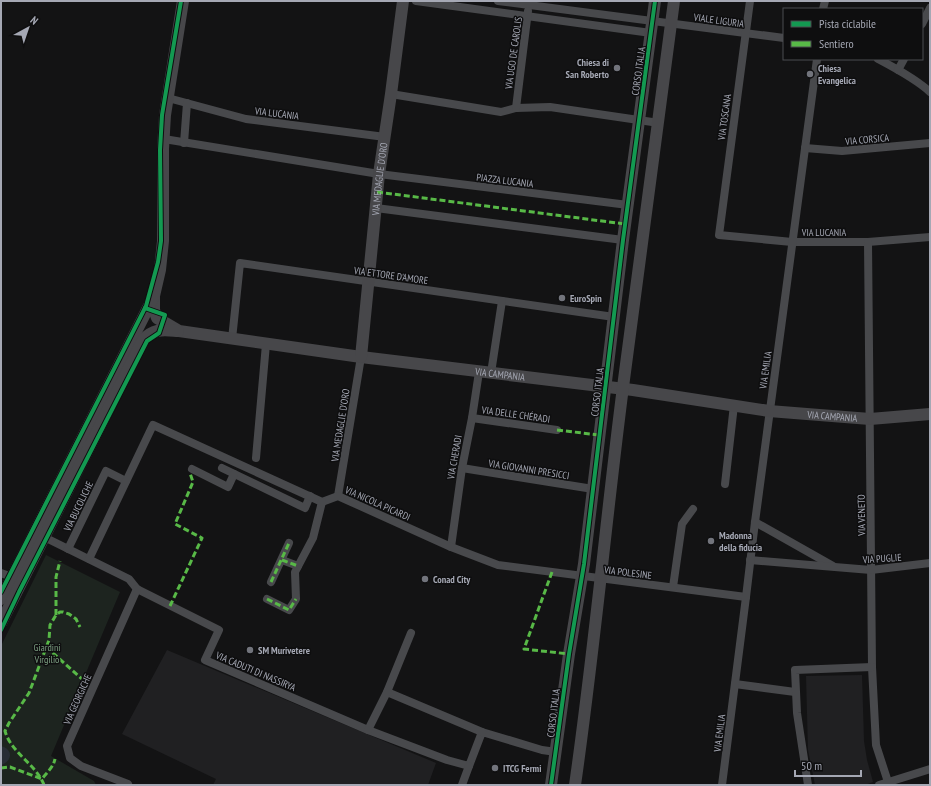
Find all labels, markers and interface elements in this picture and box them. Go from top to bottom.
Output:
north arrow [8,8,48,48]
legend [783,8,923,60]
street label: VIALE LIGURIA [692,10,745,30]
text: N [28,13,41,28]
street label: VIA UGO DE CAROLIS [502,16,525,91]
text: Pista ciclabile [819,16,876,31]
text: Sentiero [819,36,854,51]
street label: CORSO ITALIA [629,46,648,96]
place label: Chiesa di San Roberto [566,56,610,81]
place label: Chiesa Evangelica [818,62,856,87]
marker: Chiesa di San Roberto [612,63,622,73]
marker: Chiesa Evangelica [805,69,815,79]
street label: VIA TOSCANA [715,93,734,142]
street label: VIA LUCANIA [253,104,300,123]
street label: VIA CORSICA [844,131,890,148]
street label: VIA MEDAGLIE D'ORO [369,141,391,217]
street label: PIAZZA LUCANIA [476,171,534,190]
street label: VIA LUCANIA [801,226,846,239]
street label: VIA ETTORE D'AMORE [352,264,429,287]
place label: EuroSpin [570,292,602,305]
marker: EuroSpin [557,293,567,303]
street label: VIA EMILIA [756,350,775,391]
street label: VIA CAMPANIA [473,365,526,384]
street label: CORSO ITALIA [588,367,607,417]
street label: VIA MEDAGLIE D'ORO [328,387,353,463]
street label: VIA DELLE CHÉRADI [480,403,551,426]
street label: VIA CAMPANIA [806,408,858,425]
street label: VIA CHERADI [444,434,465,481]
street label: VIA GIOVANNI PRESICCI [487,457,570,482]
street label: VIA BUCOLICHE [60,479,96,534]
street label: VIA NICOLA PICARDI [342,483,412,524]
street label: VIA VENETO [855,494,868,537]
place label: Madonna della fiducia [719,529,762,554]
marker: Madonna della fiducia [706,536,716,546]
street label: VIA PUGLIE [861,551,902,566]
street label: VIA POLESINE [602,563,653,582]
place label: Conad City [433,573,471,586]
marker: Conad City [420,574,430,584]
park label: Giardini Virgilio [34,641,60,666]
place label: SM Murivetere [258,644,310,657]
marker: SM Murivetere [245,645,255,655]
street label: VIA CADUTI DI NASSIRYA [213,648,298,694]
street label: VIA GEORGICHE [60,672,94,728]
street label: CORSO ITALIA [544,688,563,738]
street label: VIA EMILIA [711,713,728,754]
scale bar [795,752,861,778]
text: 50 m [801,758,822,773]
place label: ITCG Fermi [503,762,541,775]
marker: ITCG Fermi [490,763,500,773]

